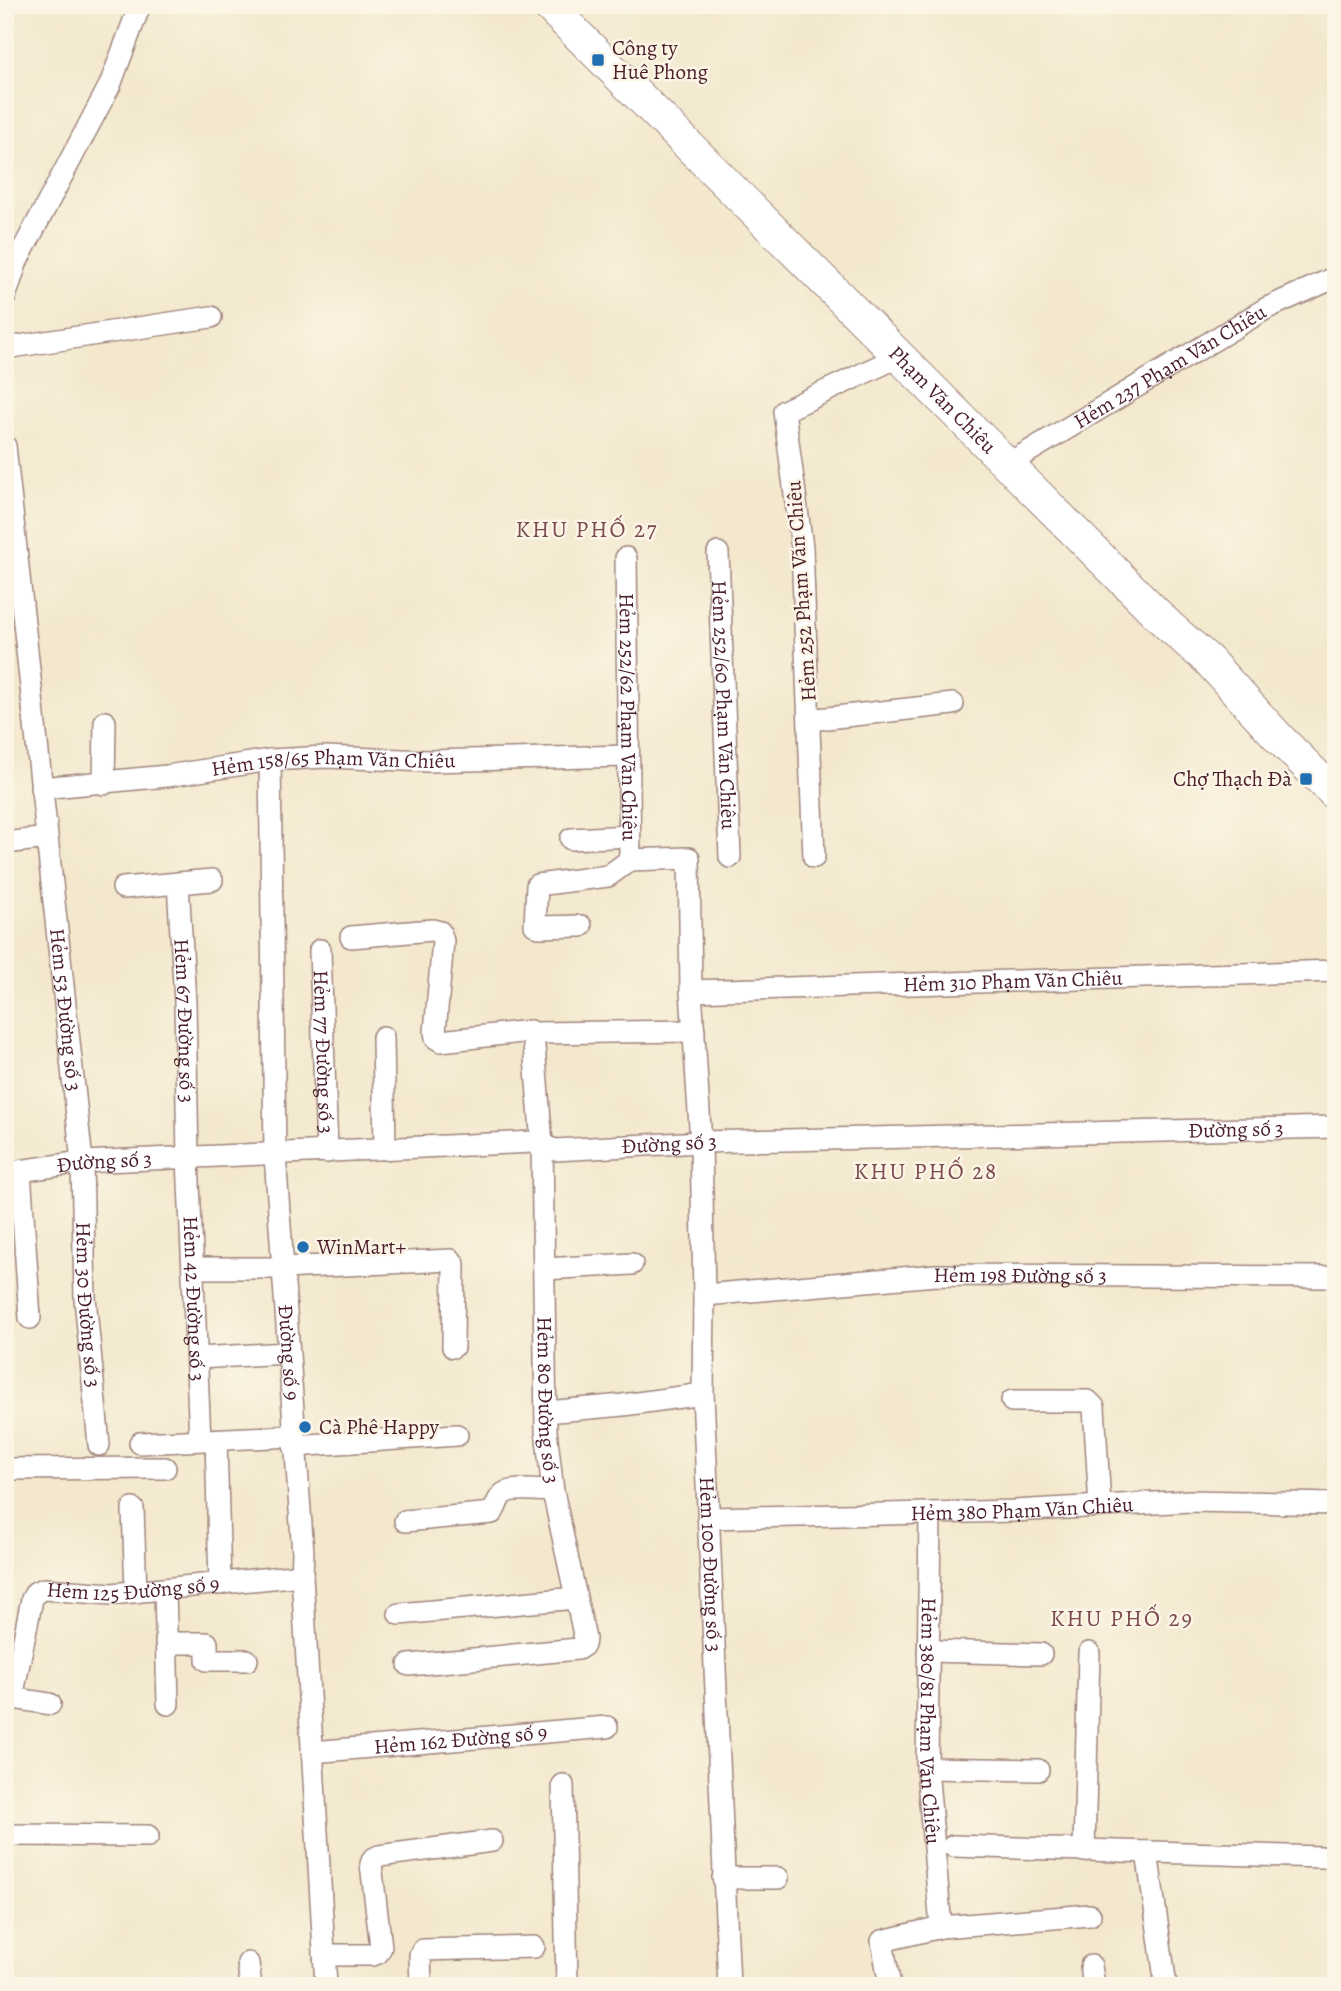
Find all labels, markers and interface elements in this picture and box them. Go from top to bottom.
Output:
place label: Công ty Huê Phong [612,34,709,86]
marker: Công ty Huê Phong [590,52,606,68]
street label: Hẻm 237 Phạm Văn Chiêu [1068,297,1272,435]
street label: Phạm Văn Chiêu [882,339,1003,460]
street label: Hẻm 252 Phạm Văn Chiêu [779,479,823,702]
district label: KHU PHỐ 27 [515,514,659,545]
street label: Hẻm 252/60 Phạm Văn Chiêu [705,580,743,831]
street label: Hẻm 252/62 Phạm Văn Chiêu [612,593,644,842]
street label: Hẻm 158/65 Phạm Văn Chiêu [209,743,456,783]
place label: Chợ Thạch Đà [1173,765,1292,793]
marker: Chợ Thạch Đà [1298,771,1314,787]
street label: Hẻm 53 Đường số 3 [43,927,88,1093]
street label: Hẻm 67 Đường số 3 [167,938,201,1103]
street label: Hẻm 310 Phạm Văn Chiêu [903,964,1124,998]
street label: Hẻm 77 Đường số 3 [307,970,340,1134]
street label: Đường số 3 [1188,1114,1284,1144]
street label: Đường số 3 [621,1128,717,1160]
street label: Đường số 3 [55,1145,153,1179]
district label: KHU PHỐ 28 [854,1156,998,1187]
street label: Hẻm 42 Đường số 3 [176,1215,211,1382]
street label: Hẻm 30 Đường số 3 [69,1221,107,1389]
place label: WinMart+ [316,1233,406,1261]
marker: WinMart+ [295,1239,311,1255]
street label: Hẻm 198 Đường số 3 [934,1261,1107,1290]
street label: Đường số 9 [272,1303,306,1402]
street label: Hẻm 80 Đường số 3 [530,1316,566,1485]
place label: Cà Phê Happy [319,1413,439,1441]
marker: Cà Phê Happy [297,1419,313,1435]
street label: Hẻm 100 Đường số 3 [693,1476,728,1653]
street label: Hẻm 380 Phạm Văn Chiêu [910,1490,1135,1527]
street label: Hẻm 125 Đường số 9 [46,1569,221,1608]
street label: Hẻm 380/81 Phạm Văn Chiêu [913,1597,948,1846]
district label: KHU PHỐ 29 [1050,1603,1194,1634]
street label: Hẻm 162 Đường số 9 [373,1718,548,1761]

